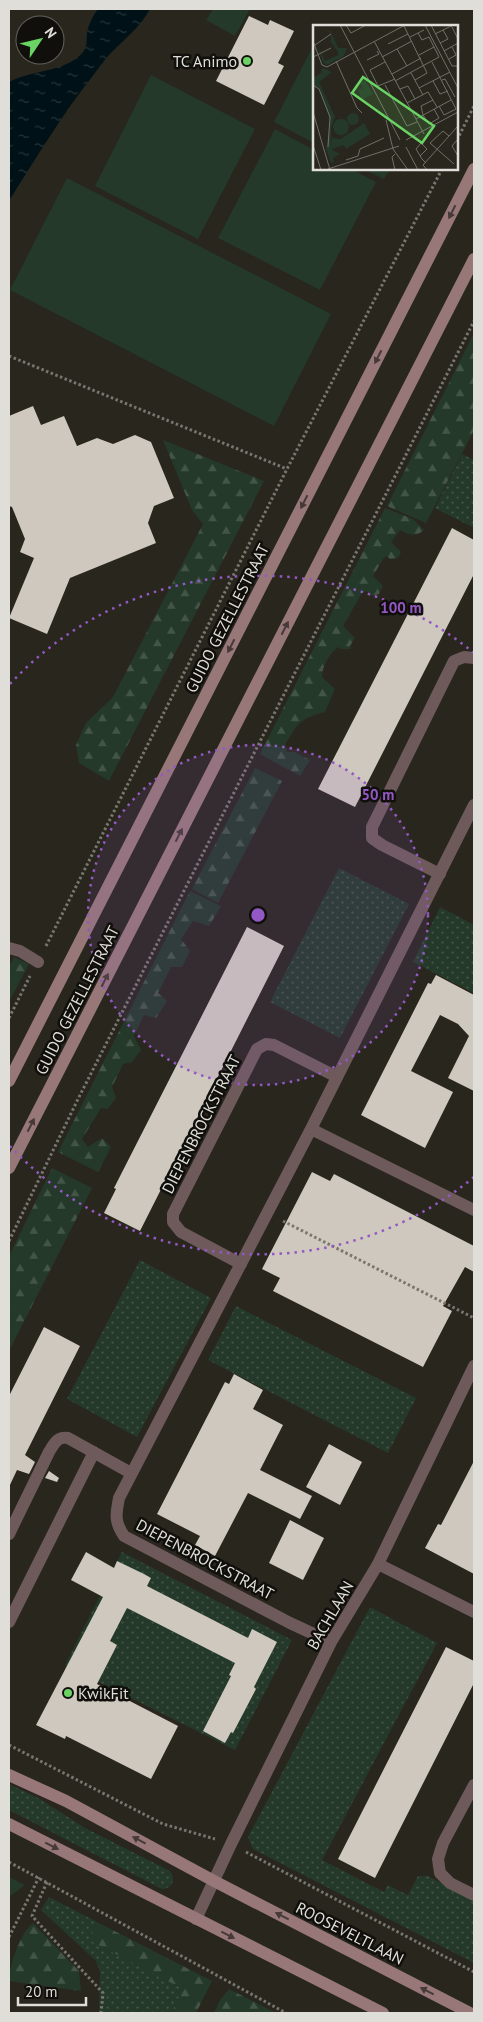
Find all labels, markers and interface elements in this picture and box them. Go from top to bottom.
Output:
north arrow [15,15,65,65]
text: N [41,24,61,41]
inset map [313,25,458,170]
place label: TC Animo [173,51,237,71]
marker: TC Animo [241,55,253,67]
one-way arrow [448,205,456,219]
one-way arrow [374,350,382,364]
one-way arrow [300,494,308,509]
street label: GUIDO GEZELLESTRAAT [181,540,273,696]
text: 100 m [380,598,422,617]
one-way arrow [281,621,289,636]
one-way arrow [227,639,235,654]
text: 50 m [362,785,394,804]
one-way arrow [175,828,183,843]
centre of rings [249,906,267,924]
street label: GUIDO GEZELLESTRAAT [31,922,123,1078]
one-way arrow [101,973,109,987]
street label: DIEPENBROCKSTRAAT [157,1051,245,1197]
one-way arrow [27,1117,35,1132]
street label: DIEPENBROCKSTRAAT [133,1514,277,1604]
street label: BACHLAAN [302,1577,358,1653]
place label: KwikFit [78,1683,129,1703]
marker: KwikFit [62,1687,74,1699]
one-way arrow [131,1836,146,1844]
one-way arrow [45,1842,59,1850]
street label: ROOSEVELTLAAN [293,1897,407,1969]
one-way arrow [275,1912,289,1920]
one-way arrow [221,1931,235,1939]
scale bar [18,1974,85,2006]
text: 20 m [25,1982,58,2001]
one-way arrow [419,1987,434,1995]

